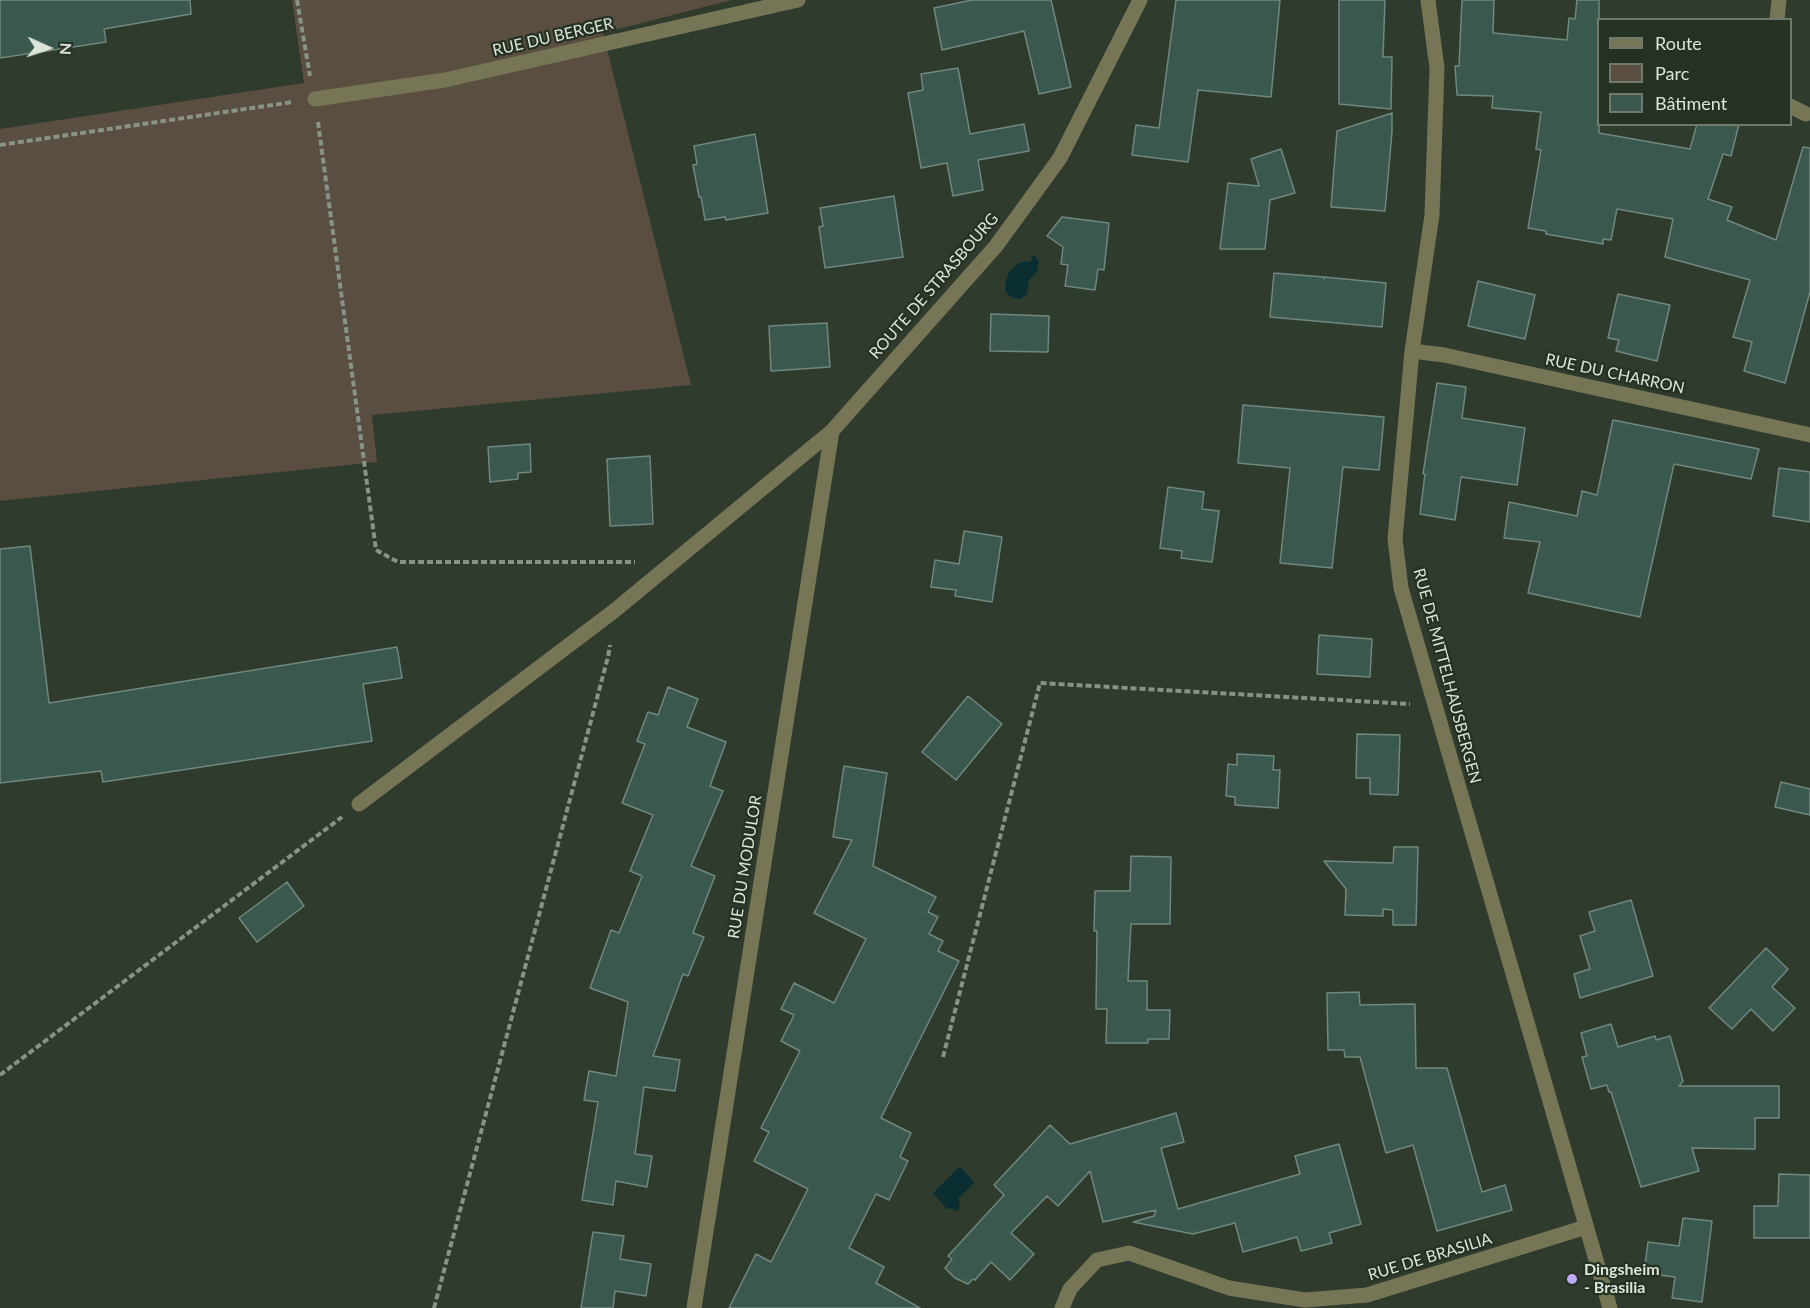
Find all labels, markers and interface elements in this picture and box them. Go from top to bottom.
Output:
street label: RUE DU BERGER [491,14,615,60]
north arrow [18,18,78,78]
legend [1597,18,1792,126]
text: Route [1655,32,1702,54]
text: N [57,42,76,56]
text: Parc [1655,62,1689,84]
text: Bâtiment [1655,92,1727,114]
street label: ROUTE DE STRASBOURG [865,209,1003,363]
street label: RUE DU CHARRON [1544,350,1686,398]
street label: RUE DE MITTELHAUSBERGEN [1409,566,1485,786]
street label: RUE DU MODULOR [724,794,766,940]
street label: RUE DE BRASILIA [1366,1229,1494,1285]
place label: Dingsheim - Brasilia [1584,1260,1660,1298]
marker: Dingsheim - Brasilia [1565,1272,1579,1286]

